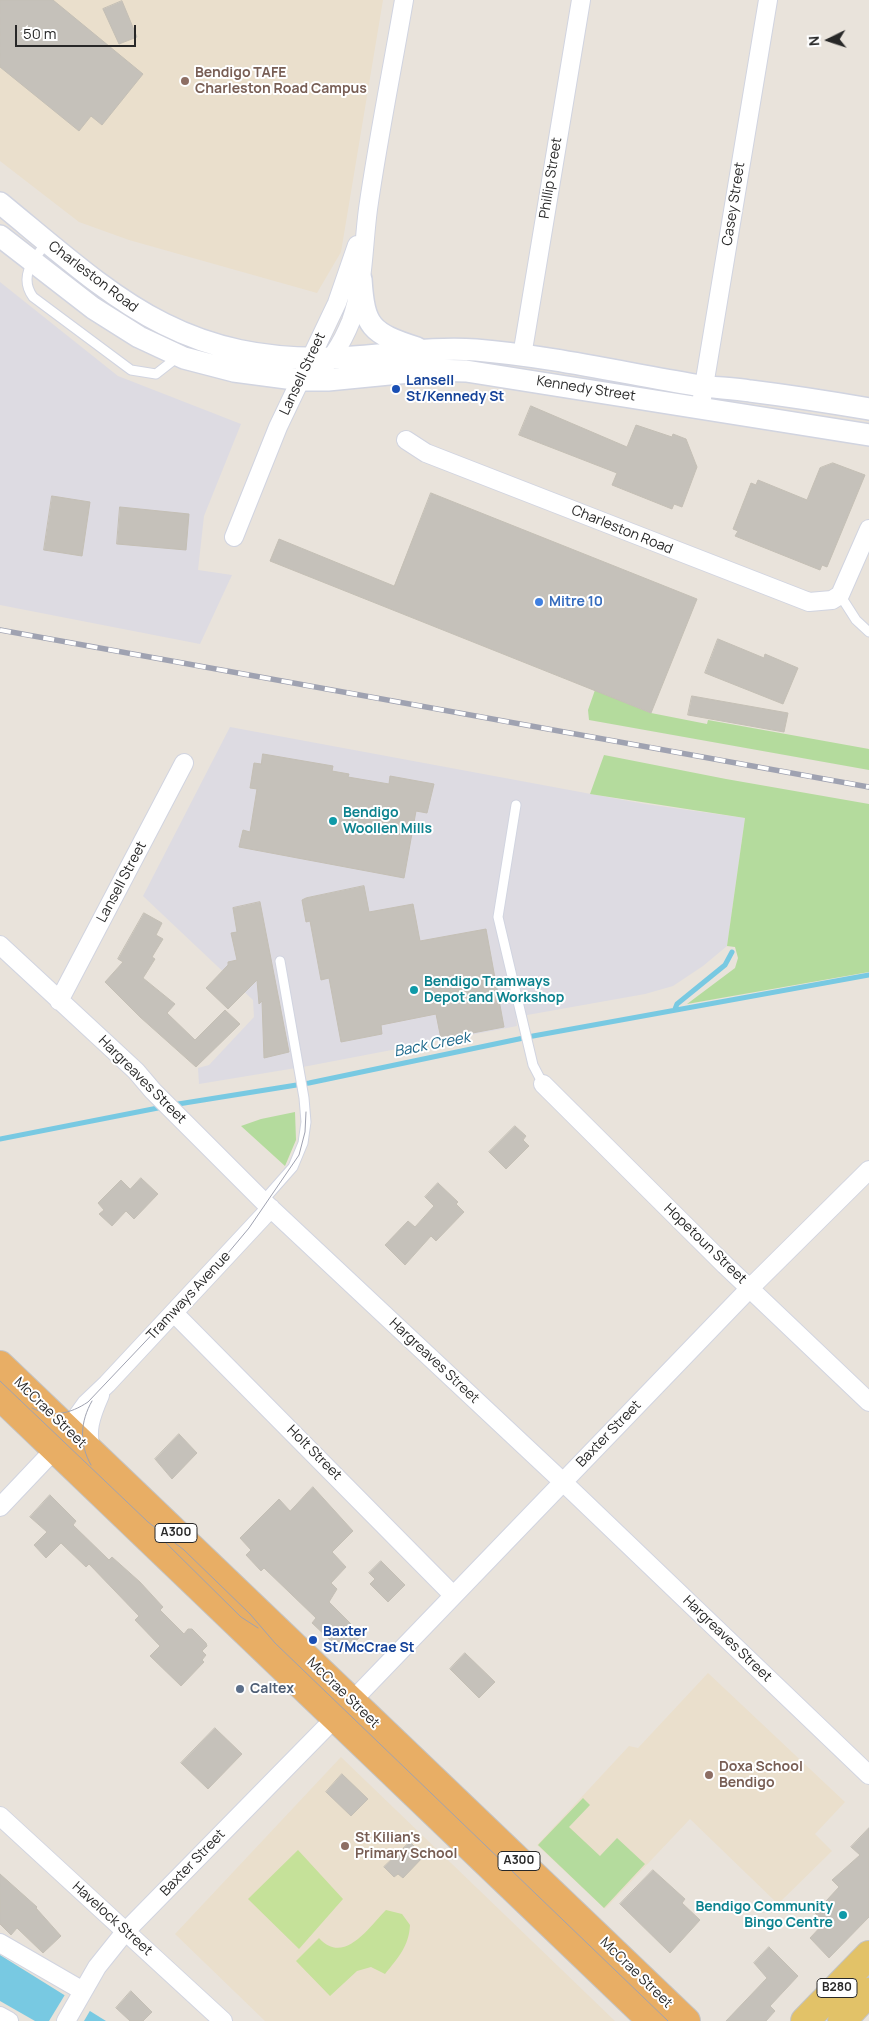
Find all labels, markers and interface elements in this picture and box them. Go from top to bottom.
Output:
scale bar [18,15,139,47]
north arrow [804,15,854,65]
text: 50 m [23,23,57,44]
text: N [804,35,823,47]
place label: Bendigo TAFE Charleston Road Campus [195,65,367,98]
marker: Bendigo TAFE Charleston Road Campus [179,75,191,87]
street label: Phillip Street [536,136,566,220]
street label: Casey Street [719,161,749,247]
street label: Charleston Road [45,238,141,316]
street label: Lansell Street [277,330,329,418]
place label: Lansell St/Kennedy St [406,373,504,406]
street label: Kennedy Street [535,373,637,405]
marker: Lansell St/Kennedy St [390,383,402,395]
street label: Charleston Road [569,502,675,558]
place label: Mitre 10 [549,594,603,610]
marker: Mitre 10 [533,596,545,608]
place label: Bendigo Woollen Mills [343,805,432,838]
marker: Bendigo Woollen Mills [327,815,339,827]
street label: Lansell Street [94,839,150,925]
place label: Bendigo Tramways Depot and Workshop [424,974,564,1006]
marker: Bendigo Tramways Depot and Workshop [408,984,420,996]
water label: Back Creek [392,1029,472,1061]
street label: Hargreaves Street [95,1033,189,1127]
street label: Hopetoun Street [660,1200,750,1288]
street label: Tramways Avenue [144,1248,234,1344]
street label: Hargreaves Street [385,1315,483,1407]
street label: McCrae Street [10,1374,90,1452]
street label: Baxter Street [573,1397,645,1471]
street label: Holt Street [283,1422,345,1484]
road number: A300 [155,1524,197,1542]
street label: Hargreaves Street [679,1592,775,1686]
place label: Baxter St/McCrae St [323,1624,415,1656]
marker: Baxter St/McCrae St [307,1634,319,1646]
street label: McCrae Street [303,1654,383,1732]
place label: Caltex [250,1681,294,1697]
marker: Caltex [234,1683,246,1695]
place label: Doxa School Bendigo [719,1759,803,1791]
marker: Doxa School Bendigo [703,1769,715,1781]
street label: Baxter Street [157,1826,229,1900]
place label: St Kilian's Primary School [355,1830,457,1862]
marker: St Kilian's Primary School [339,1840,351,1852]
road number: A300 [498,1852,540,1870]
street label: Havelock Street [68,1879,156,1959]
place label: Bendigo Community Bingo Centre [695,1899,833,1931]
marker: Bendigo Community Bingo Centre [837,1909,849,1921]
street label: McCrae Street [596,1934,676,2012]
road number: B280 [817,1979,857,1998]

